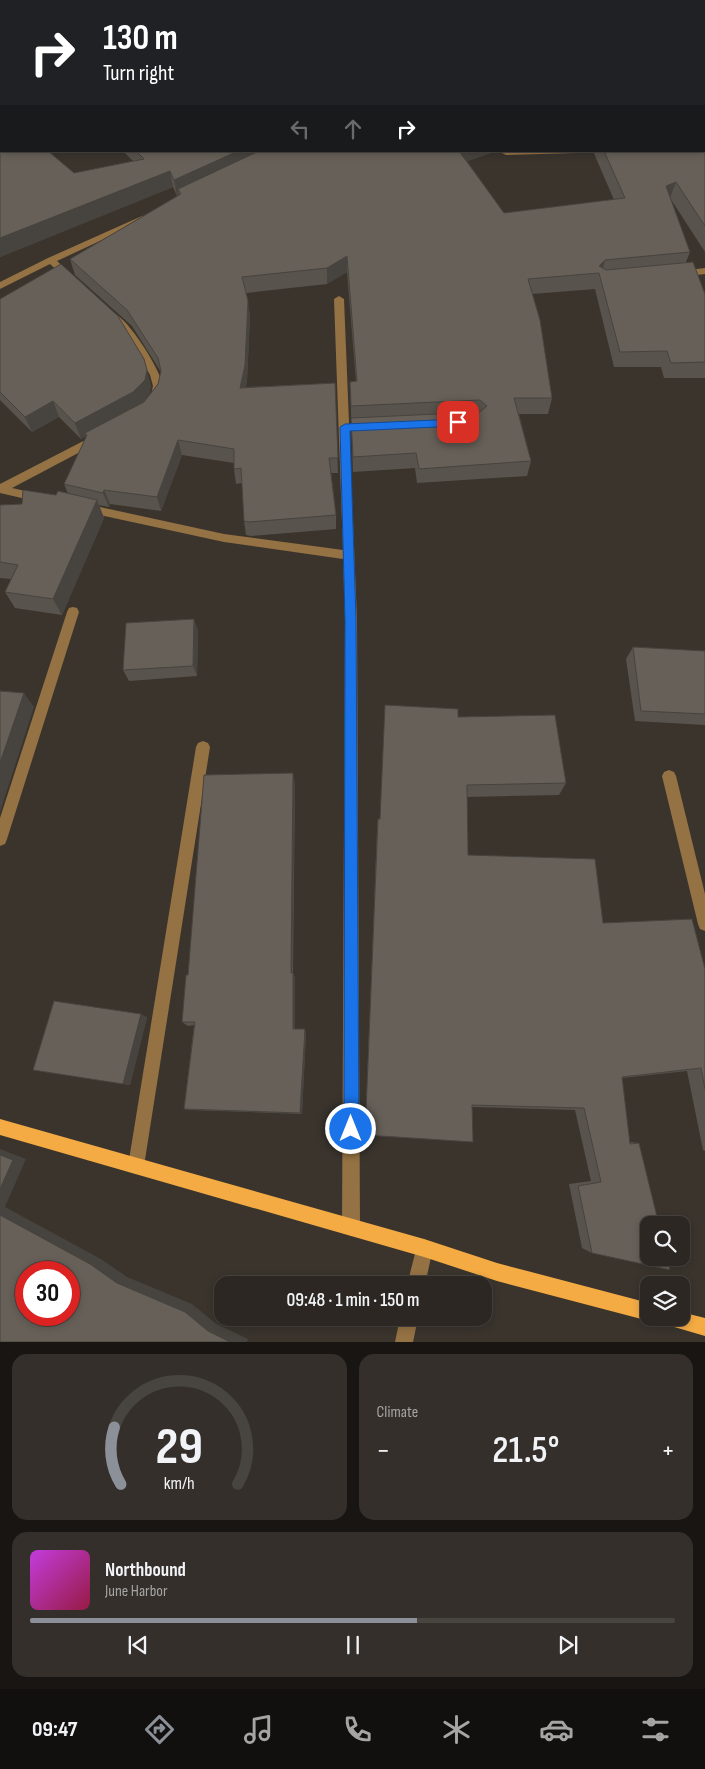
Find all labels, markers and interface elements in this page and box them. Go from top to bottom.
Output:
text: 130 m [103,17,178,60]
icon: right [20,20,85,85]
text: Turn right [103,60,174,87]
icon: left [286,115,314,143]
icon: ahead [339,115,367,143]
icon: right [392,115,420,143]
pin [437,401,479,443]
icon: arrive [444,408,472,436]
position arrow [324,1102,376,1154]
map controls [640,1216,690,1326]
button: search [640,1216,690,1266]
speed limit sign: 30 [15,1261,80,1326]
button: layers [640,1276,690,1326]
text: 09:48 · 1 min · 150 m [286,1289,420,1312]
text: Climate [377,1403,418,1422]
text: 29 [156,1416,203,1479]
text: 21.5° [492,1428,559,1473]
text: − [377,1434,390,1467]
text: + [661,1434,675,1467]
text: km/h [164,1473,195,1494]
text: Northbound [105,1559,186,1582]
text: June Harbor [105,1582,168,1601]
icon: previous [124,1631,152,1659]
icon: pause [339,1631,367,1659]
icon: next [554,1631,582,1659]
icon: directions [142,1712,177,1747]
icon: music [241,1712,276,1747]
icon: phone [340,1712,375,1747]
icon: climate [439,1712,474,1747]
icon: car [539,1712,574,1747]
icon: filters [638,1712,673,1747]
text: 09:47 [32,1716,77,1743]

